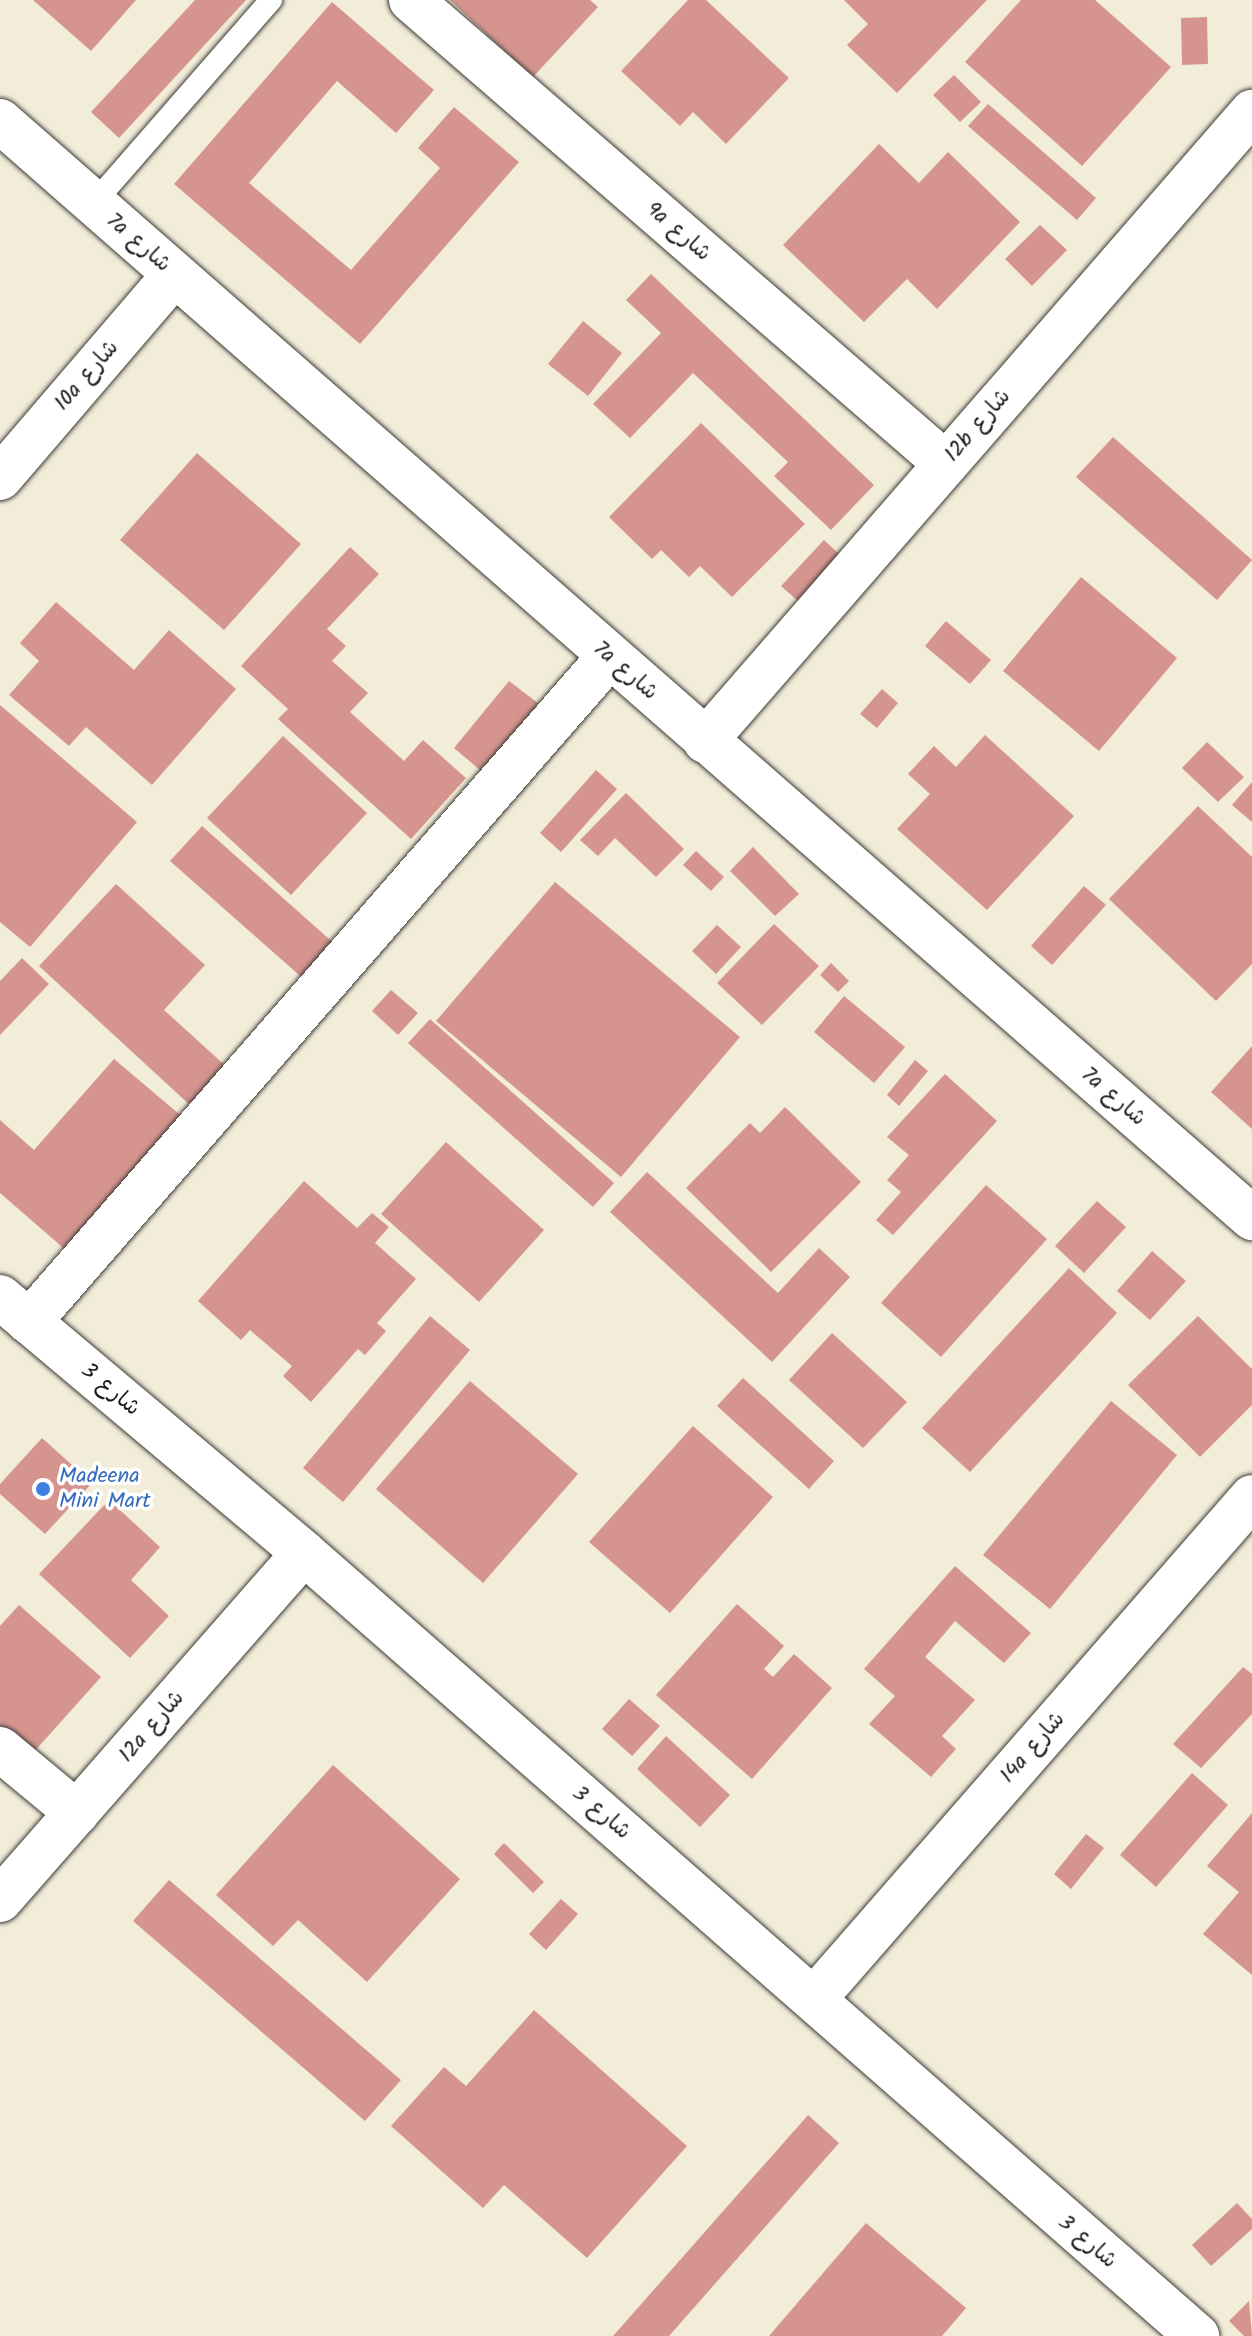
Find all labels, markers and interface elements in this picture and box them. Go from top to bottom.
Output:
street label: 9a شارع [640,197,716,267]
street label: 7a شارع [100,208,176,278]
street label: 10a شارع [49,335,125,417]
street label: 12b شارع [939,384,1017,468]
street label: 7a شارع [587,636,663,706]
street label: 7a شارع [1075,1062,1151,1132]
street label: شارع 3 [75,1358,145,1422]
place label: Madeena Mini Mart [59,1463,151,1514]
marker: Madeena Mini Mart [34,1480,52,1498]
street label: 12a شارع [114,1686,190,1768]
street label: 14a شارع [995,1707,1071,1789]
street label: شارع 3 [566,1780,636,1846]
street label: شارع 3 [1052,2209,1122,2275]

